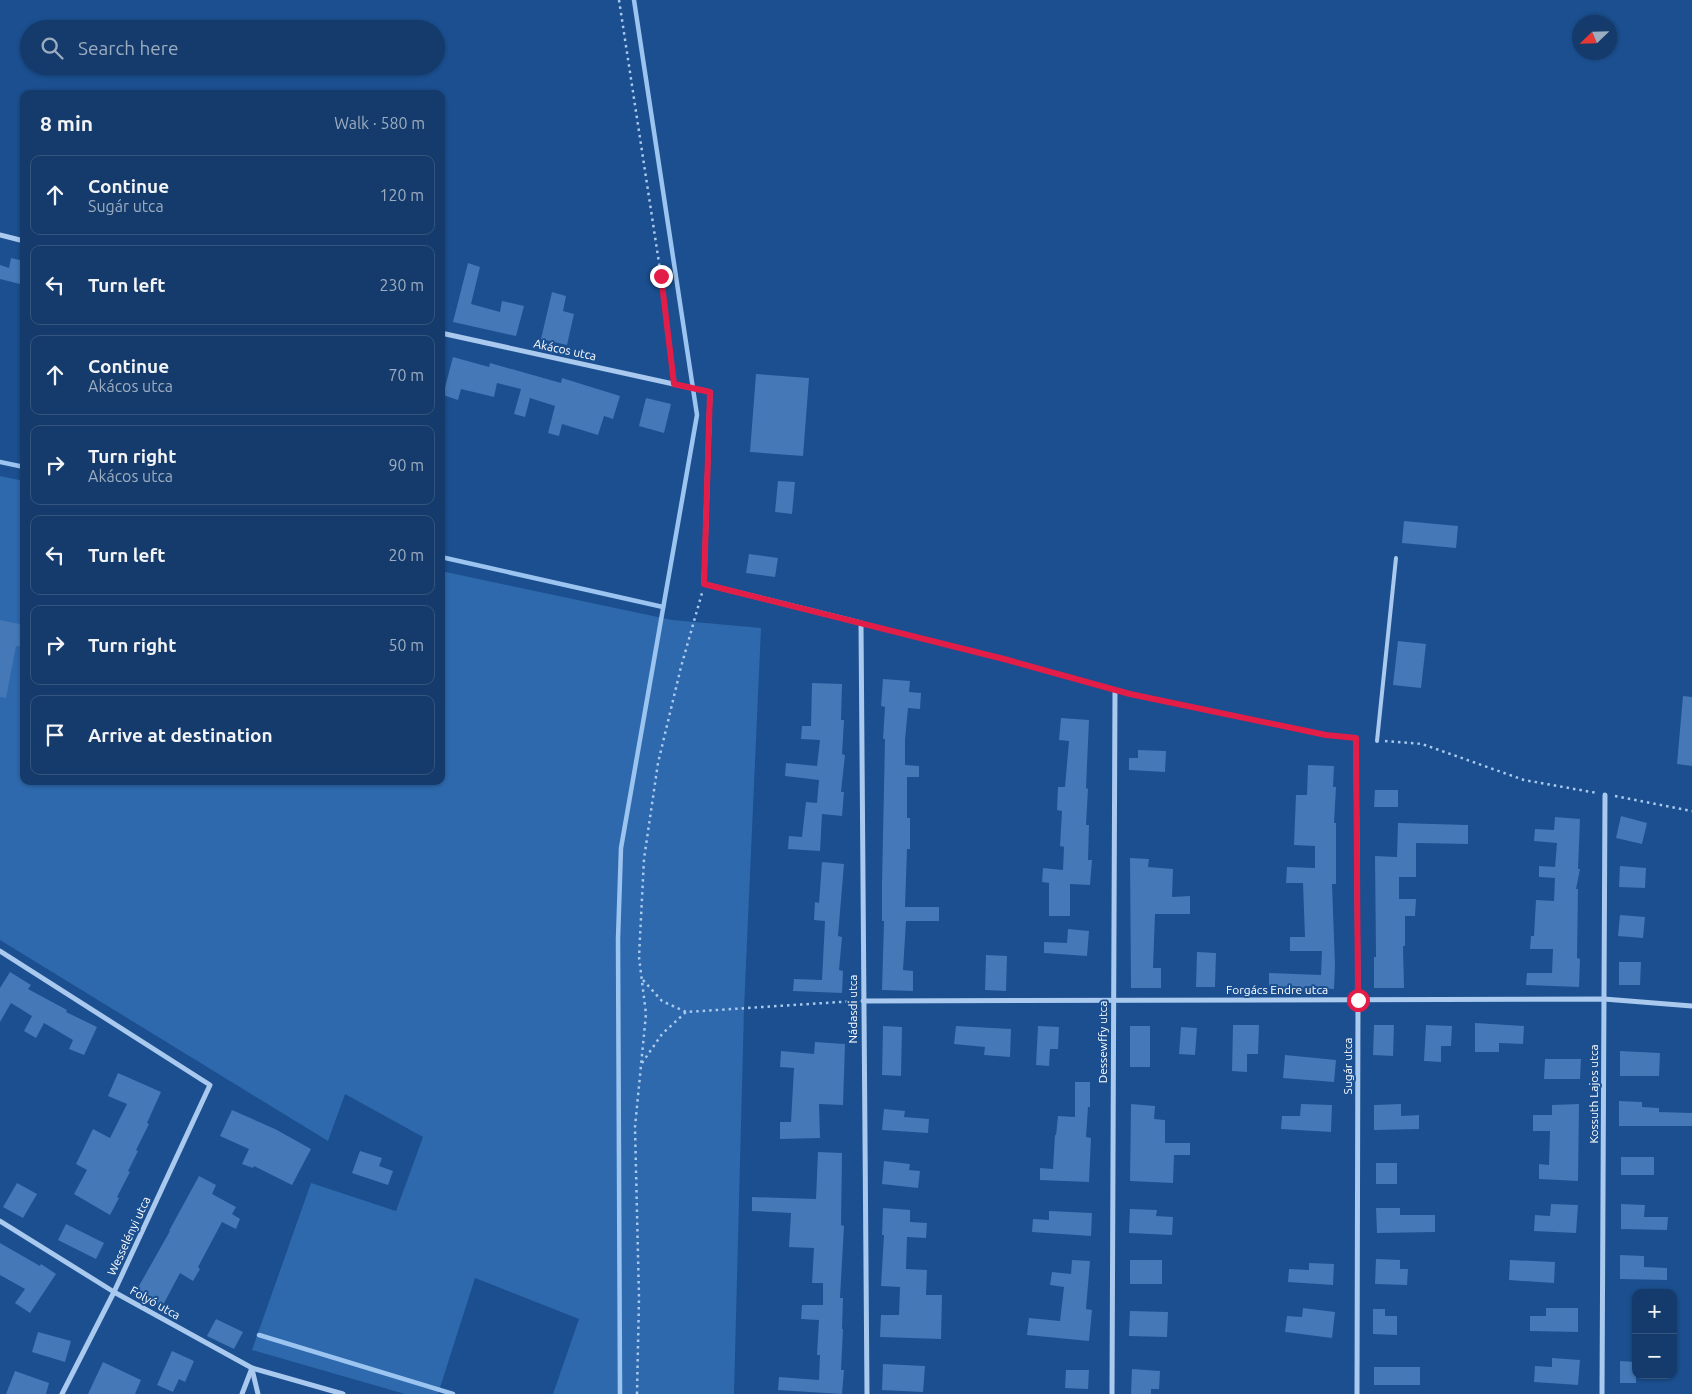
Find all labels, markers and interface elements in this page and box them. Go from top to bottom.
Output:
north arrow [1572,15,1617,60]
search box [20,20,445,75]
icon: search [38,34,66,62]
text: Search here [78,37,178,59]
text: 8 min [40,111,93,135]
text: Walk · 580 m [334,114,425,132]
text: Continue [88,175,169,197]
icon: ahead [41,181,69,209]
text: 120 m [379,186,424,204]
text: Sugár utca [88,197,164,215]
route end [650,265,673,288]
icon: left [41,271,69,299]
text: Turn left [88,274,166,296]
text: 230 m [379,276,424,294]
street label: Akácos utca [533,337,598,363]
text: Continue [88,355,169,377]
icon: ahead [41,361,69,389]
text: 70 m [388,366,424,384]
text: Akácos utca [88,377,173,395]
text: Turn right [88,445,176,467]
icon: right [41,451,69,479]
text: 90 m [388,456,424,474]
text: Akácos utca [88,467,173,485]
icon: left [41,541,69,569]
text: Turn left [88,544,166,566]
text: 20 m [388,546,424,564]
icon: right [41,631,69,659]
text: Turn right [88,634,176,656]
text: 50 m [388,636,424,654]
icon: arrive [41,721,69,749]
text: Arrive at destination [88,724,273,746]
street label: Nádasdi utca [846,974,859,1044]
street label: Forgács Endre utca [1226,983,1328,996]
route start [1347,989,1370,1012]
street label: Dessewffy utca [1096,1001,1109,1083]
street label: Sugár utca [1341,1038,1354,1094]
street label: Kossuth Lajos utca [1587,1044,1600,1144]
street label: Wesselényi utca [105,1194,153,1277]
street label: Folyó utca [128,1283,183,1322]
map controls [1632,1289,1677,1379]
button: + [1632,1289,1677,1334]
button: − [1632,1334,1677,1379]

